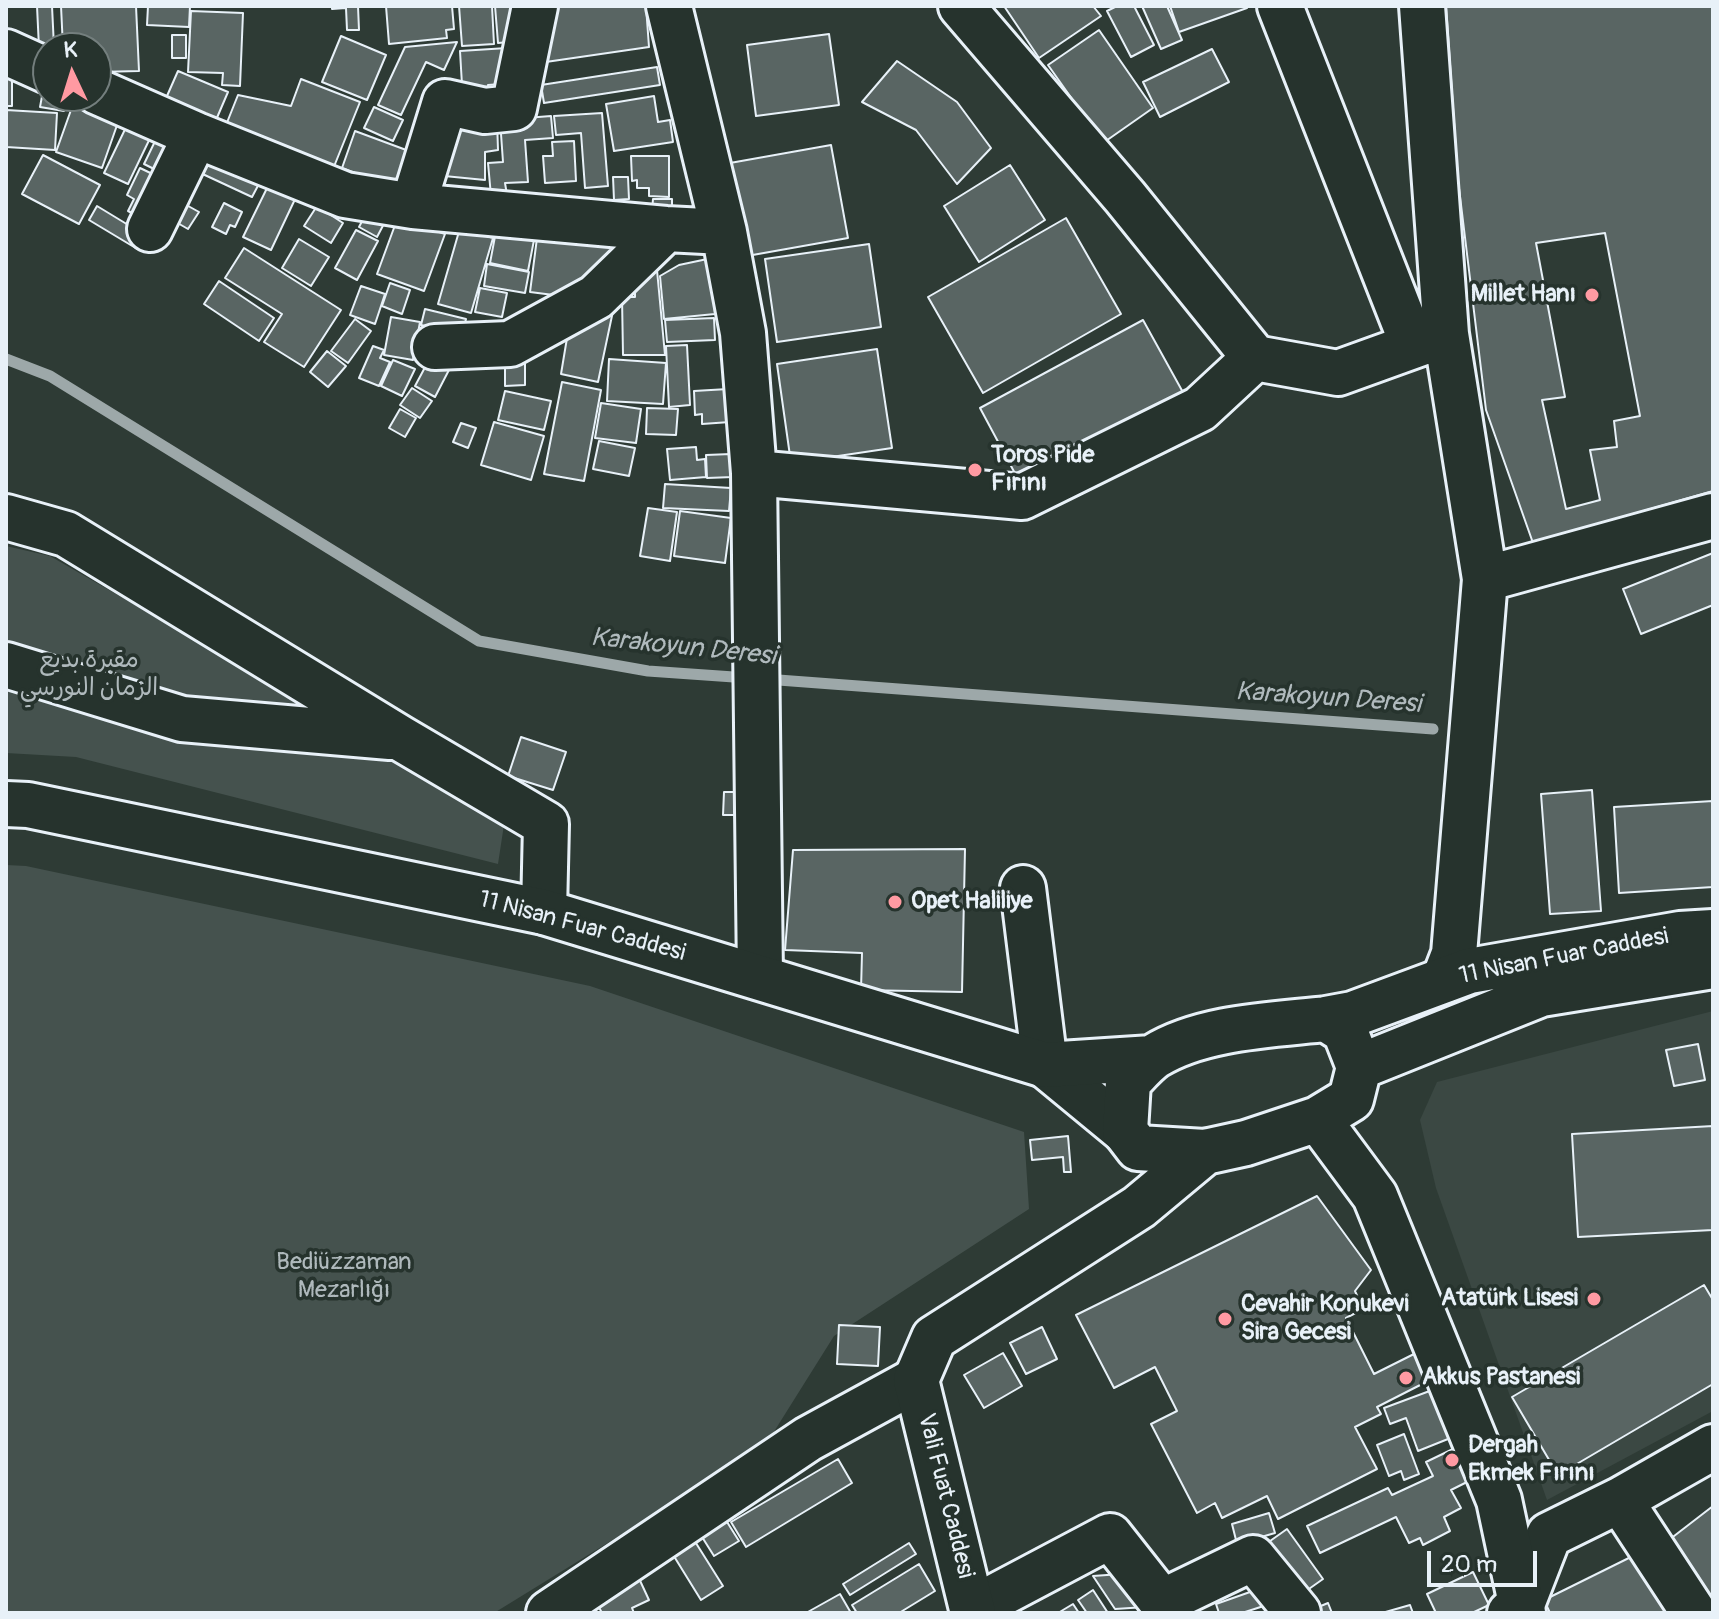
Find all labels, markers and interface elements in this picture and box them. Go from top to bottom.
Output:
north arrow [32,32,112,112]
text: K [63,36,78,64]
place label: Millet Hanı [1471,281,1576,309]
marker: Millet Hanı [1583,286,1601,304]
place label: Toros Pide Fırını [991,442,1094,498]
marker: Toros Pide Fırını [966,461,984,479]
water label: Karakoyun Deresi [589,623,777,673]
park label: مقبرة بديع الزمان النورسي [20,647,158,703]
water label: Karakoyun Deresi [1234,677,1422,721]
street label: 11 Nisan Fuar Caddesi [476,886,688,968]
place label: Opet Haliliye [911,888,1032,916]
marker: Opet Haliliye [886,893,904,911]
street label: 11 Nisan Fuar Caddesi [1457,923,1671,991]
park label: Bediüzzaman Mezarlığı [276,1249,412,1305]
place label: Atatürk Lisesi [1441,1285,1578,1313]
marker: Atatürk Lisesi [1585,1290,1603,1308]
place label: Cevahir Konukevi Sira Gecesi [1241,1291,1409,1347]
marker: Cevahir Konukevi Sira Gecesi [1216,1310,1234,1328]
place label: Akkus Pastanesi [1422,1364,1580,1392]
marker: Akkus Pastanesi [1397,1369,1415,1387]
street label: Vali Fuat Caddesi [911,1410,979,1582]
place label: Dergah Ekmek Fırını [1468,1432,1595,1488]
marker: Dergah Ekmek Fırını [1443,1451,1461,1469]
scale bar [1431,1535,1541,1585]
text: 20 m [1441,1550,1497,1579]

